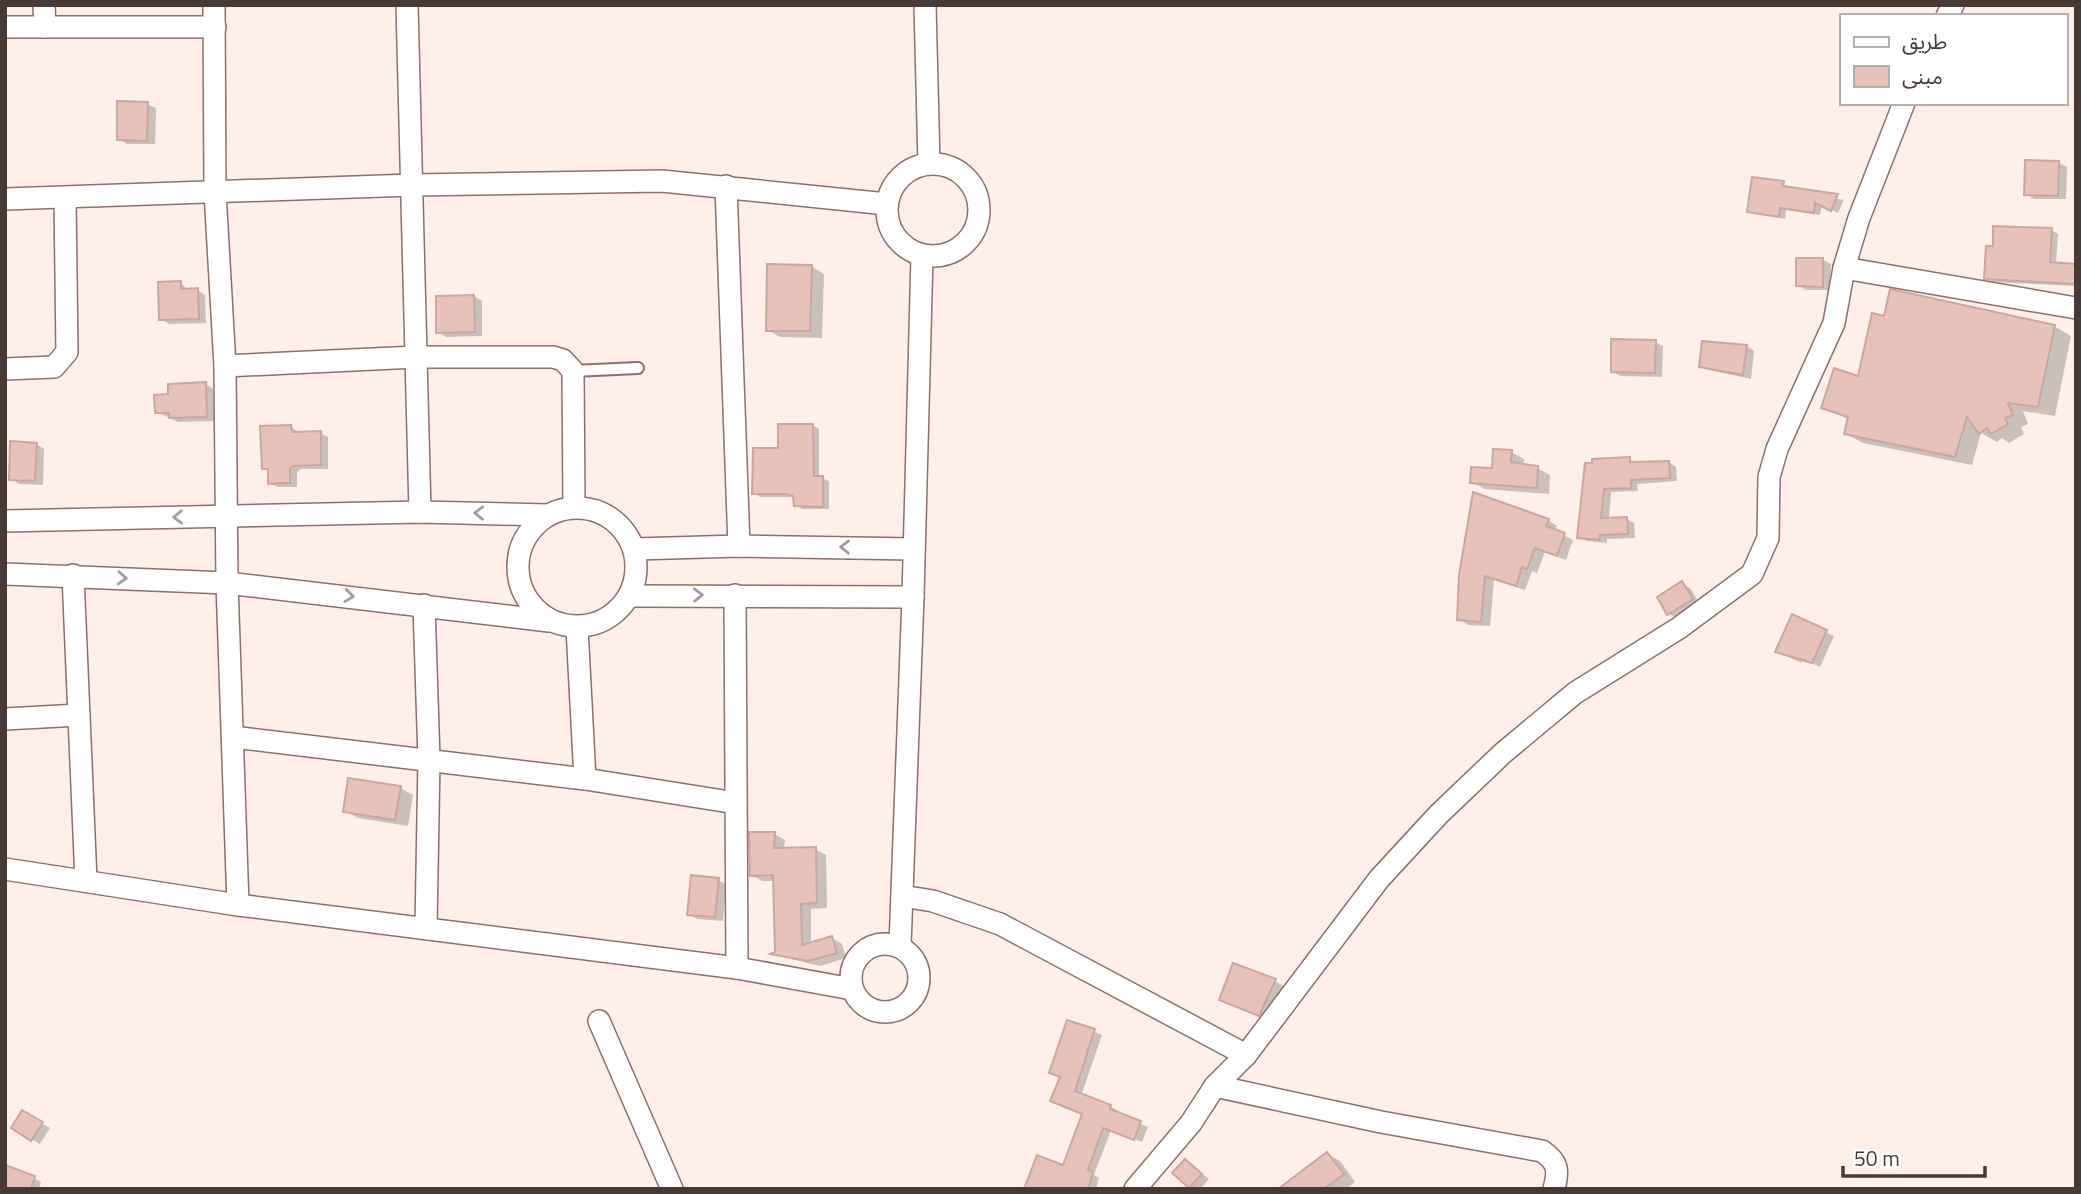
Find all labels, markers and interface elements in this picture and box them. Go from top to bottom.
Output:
legend [1840,14,2067,105]
text: طريق [1902,25,1947,57]
text: مبنى [1902,60,1943,92]
one-way arrow [473,506,484,521]
one-way arrow [172,509,183,525]
one-way arrow [839,540,850,555]
one-way arrow [117,570,128,585]
one-way arrow [694,587,704,603]
one-way arrow [343,589,355,604]
scale bar [1843,1134,1985,1178]
text: 50 m [1854,1142,1900,1174]

